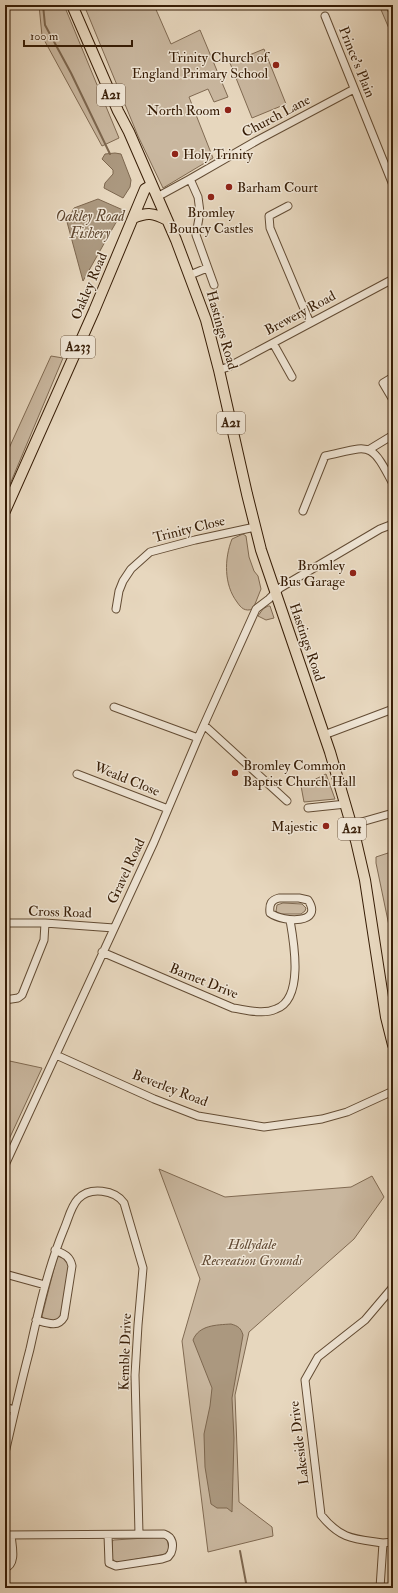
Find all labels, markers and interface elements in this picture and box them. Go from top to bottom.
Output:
scale bar [24,22,132,48]
street label: Prince's Plain [335,24,379,100]
text: 100 m [30,29,59,44]
place label: Trinity Church of England Primary School [132,49,270,83]
marker: Trinity Church of England Primary School [271,60,281,70]
road number: A21 [97,84,125,106]
street label: Church Lane [239,91,313,141]
place label: North Room [147,102,220,119]
marker: North Room [223,105,233,115]
place label: Holy Trinity [183,146,254,164]
marker: Holy Trinity [170,149,180,159]
place label: Barham Court [237,179,318,196]
marker: Barham Court [224,182,234,192]
marker: Bromley Bouncy Castles [206,192,216,202]
place label: Bromley Bouncy Castles [169,204,253,238]
water label: Oakley Road Fishery [55,207,126,243]
street label: Oakley Road [67,250,112,323]
street label: Brewery Road [262,287,339,340]
street label: Hastings Road [203,289,241,372]
road number: A233 [61,336,95,358]
road number: A21 [217,412,245,434]
street label: Trinity Close [151,512,227,547]
place label: Bromley Bus Garage [280,557,346,590]
marker: Bromley Bus Garage [348,568,358,578]
street label: Hastings Road [286,601,328,683]
place label: Bromley Common Baptist Church Hall [243,757,356,791]
street label: Weald Close [91,758,162,800]
marker: Bromley Common Baptist Church Hall [230,768,240,778]
place label: Majestic [271,818,318,835]
road number: A21 [338,818,366,840]
marker: Majestic [321,821,331,831]
street label: Gravel Road [103,836,149,906]
street label: Cross Road [28,902,92,922]
street label: Barnet Drive [167,959,241,1003]
street label: Beverley Road [129,1066,210,1111]
park label: Hollydale Recreation Grounds [201,1236,304,1269]
street label: Kemble Drive [115,1313,135,1391]
street label: Lakeside Drive [285,1400,313,1486]

